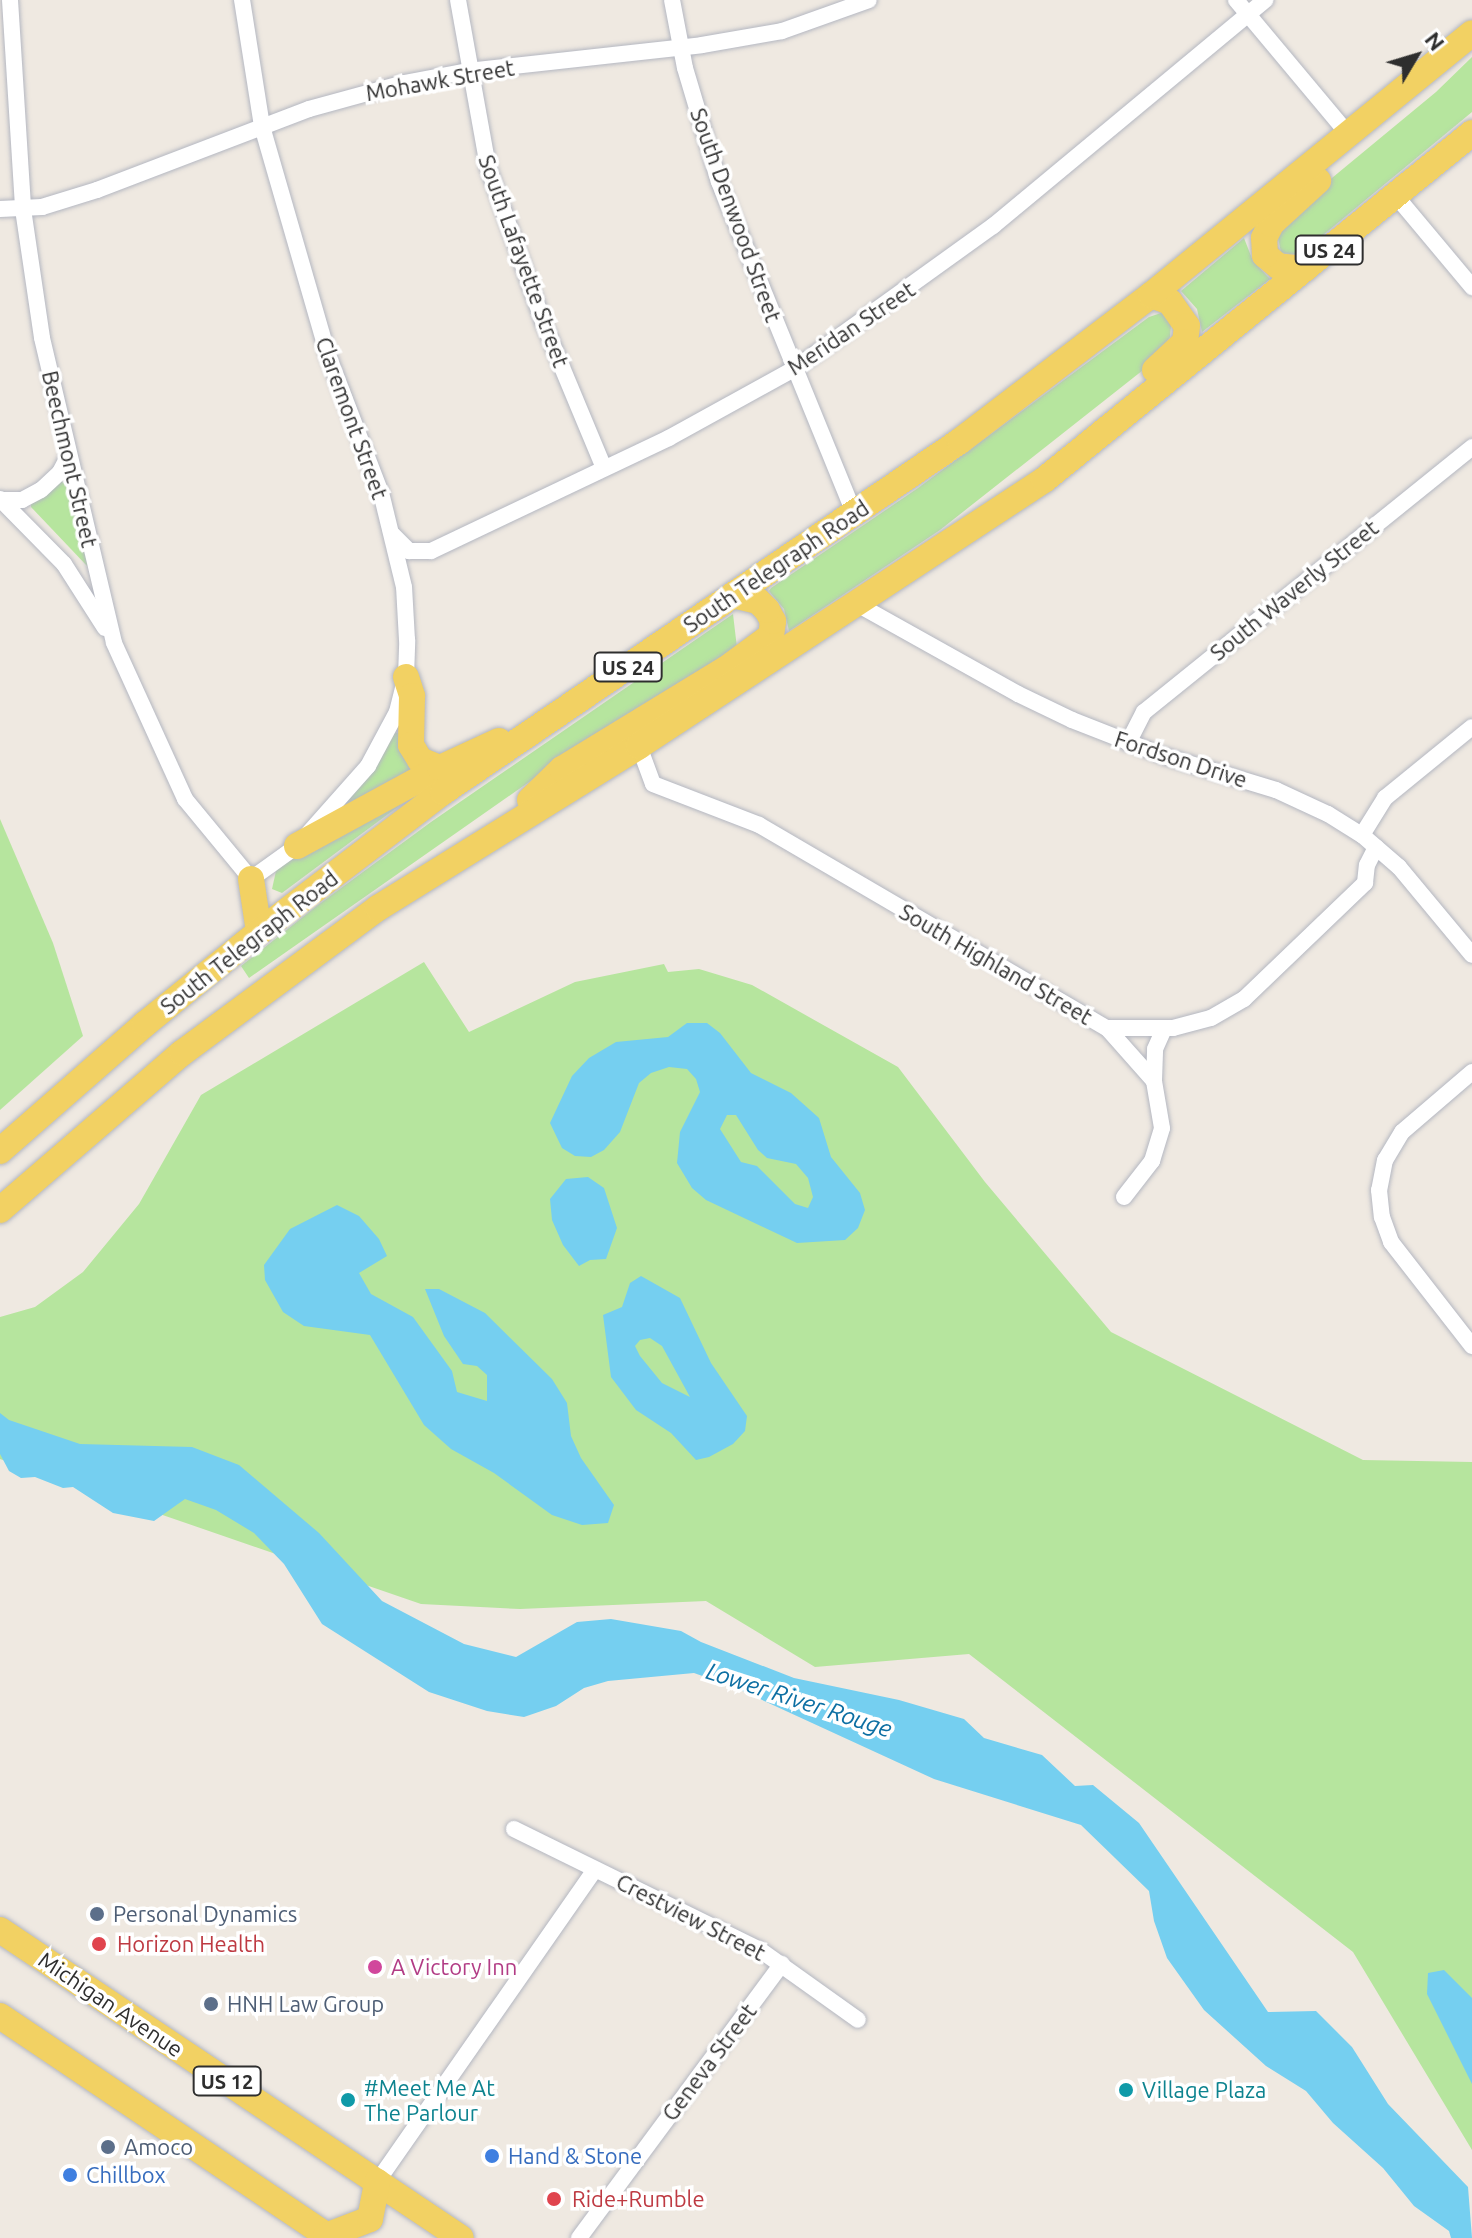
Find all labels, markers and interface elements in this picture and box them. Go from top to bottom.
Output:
north arrow [1376,16,1456,96]
text: N [1420,27,1450,55]
street label: Mohawk Street [364,54,516,106]
street label: South Denwood Street [685,105,787,325]
street label: South Lafayette Street [473,151,575,371]
road number: US 24 [1293,234,1365,266]
street label: Meridan Street [782,276,920,380]
street label: Claremont Street [310,333,394,503]
street label: Beechmont Street [37,368,103,550]
street label: South Telegraph Road [678,494,874,638]
street label: South Waverly Street [1205,514,1383,666]
road number: US 24 [592,651,664,683]
street label: Fordson Drive [1111,725,1251,793]
street label: South Telegraph Road [155,865,343,1019]
street label: South Highland Street [895,898,1097,1030]
water label: Lower River Rouge [703,1656,895,1744]
street label: Crestview Street [612,1868,770,1966]
place label: Personal Dynamics [113,1901,297,1927]
marker: Personal Dynamics [88,1905,106,1923]
place label: Horizon Health [117,1931,265,1957]
marker: Horizon Health [88,1933,110,1955]
street label: Michigan Avenue [34,1946,188,2062]
place label: A Victory Inn [391,1954,517,1980]
marker: A Victory Inn [366,1958,384,1976]
place label: HNH Law Group [227,1991,384,2017]
marker: HNH Law Group [202,1995,220,2013]
street label: Geneva Street [656,1998,762,2126]
road number: US 12 [191,2065,263,2097]
place label: #Meet Me At The Parlour [364,2074,495,2126]
place label: Village Plaza [1142,2077,1266,2103]
marker: Village Plaza [1117,2081,1135,2099]
marker: #Meet Me At The Parlour [339,2091,357,2109]
place label: Amoco [124,2134,193,2160]
marker: Amoco [99,2138,117,2156]
place label: Hand & Stone [508,2143,642,2169]
marker: Hand & Stone [483,2147,501,2165]
place label: Chillbox [86,2162,166,2188]
marker: Chillbox [61,2166,79,2184]
place label: Ride+Rumble [572,2186,705,2212]
marker: Ride+Rumble [543,2188,565,2210]

